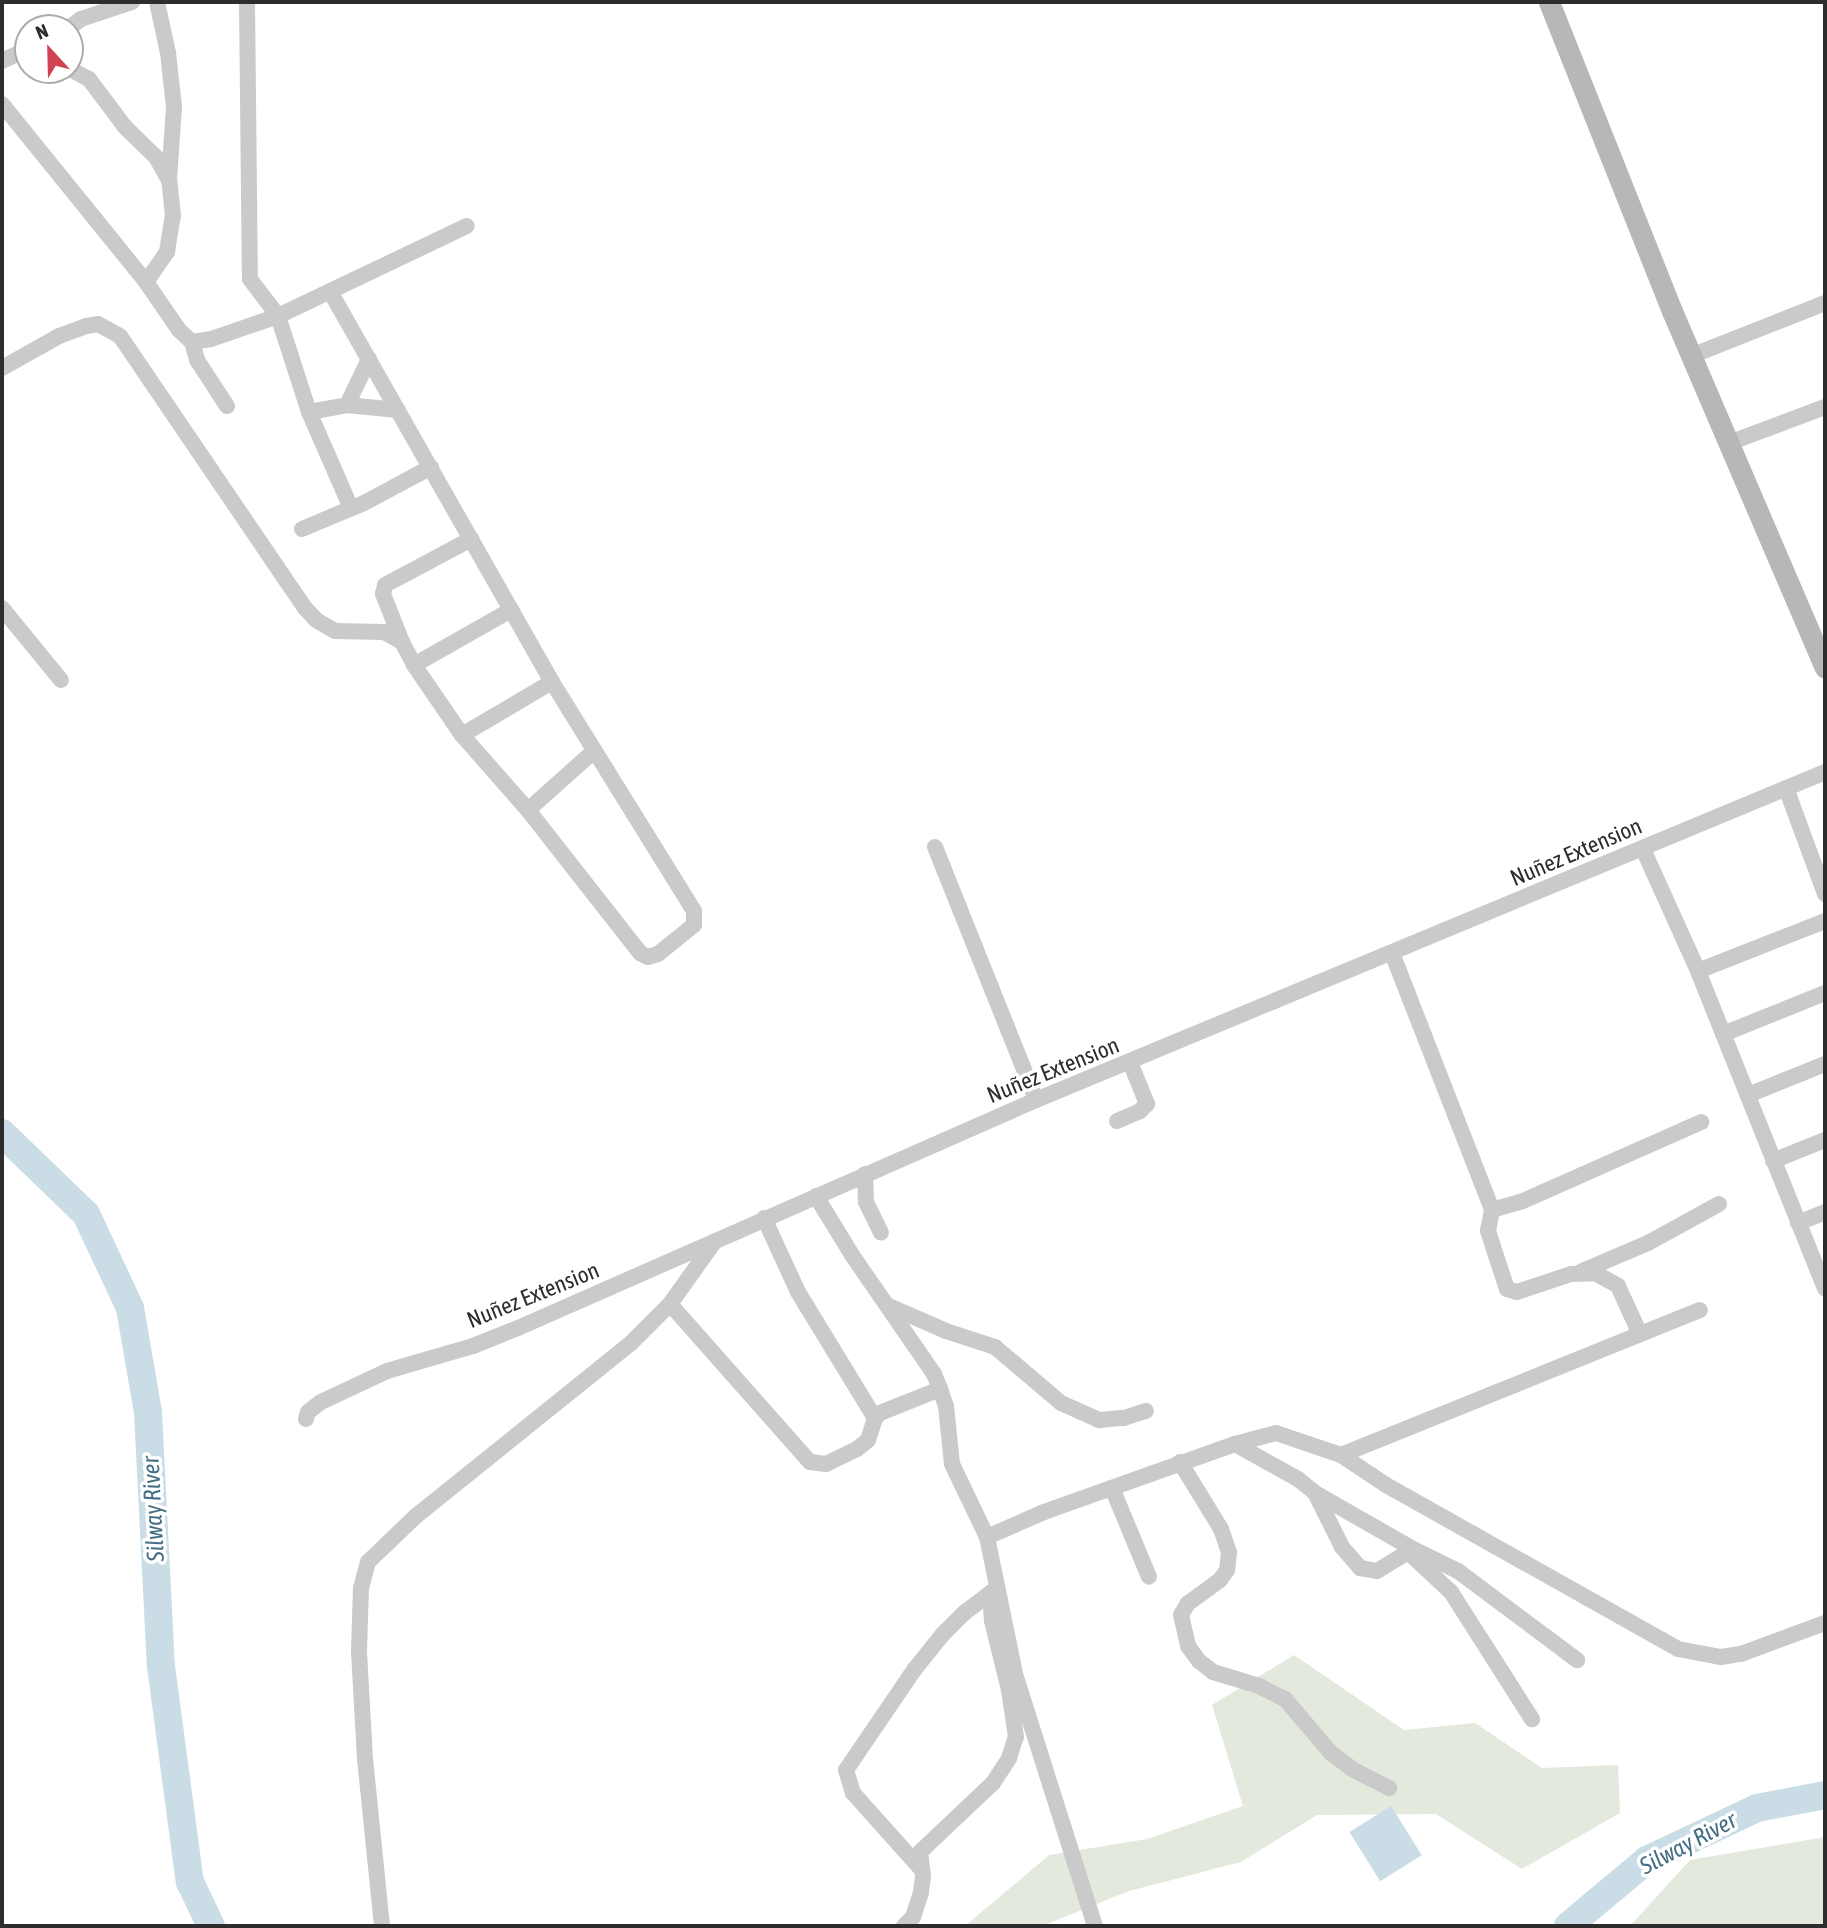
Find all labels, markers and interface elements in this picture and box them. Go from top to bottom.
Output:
north arrow [14,14,84,84]
text: N [33,19,51,44]
street label: Nuñez Extension [1506,812,1646,892]
street label: Nuñez Extension [983,1031,1123,1109]
street label: Nuñez Extension [463,1256,603,1334]
water label: Silway River [136,1456,170,1562]
water label: Silway River [1635,1806,1741,1880]

